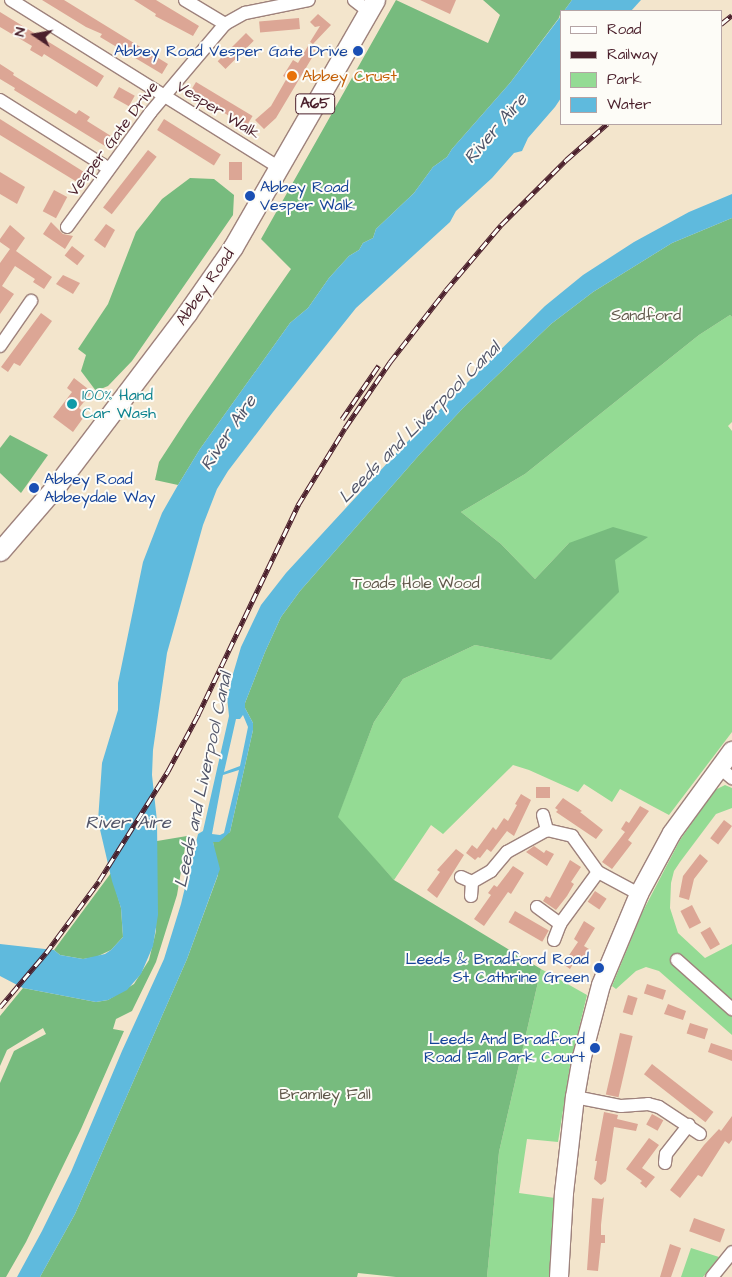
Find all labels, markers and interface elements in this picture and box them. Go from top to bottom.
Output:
north arrow [10,10,60,60]
legend [560,10,722,125]
text: Road [607,19,641,40]
text: N [10,26,31,38]
place label: Abbey Road Vesper Gate Drive [114,41,348,61]
text: Railway [607,44,658,65]
marker: Abbey Road Vesper Gate Drive [352,45,364,57]
place label: Abbey Crust [302,66,397,86]
text: Park [607,69,642,90]
marker: Abbey Crust [286,70,298,82]
street label: Vesper Walk [173,77,263,143]
street label: Vesper Gate Drive [64,78,162,200]
water label: River Aire [460,90,532,168]
road number: A65 [295,92,335,116]
text: Water [607,94,651,115]
place label: Abbey Road Vesper Walk [260,177,355,215]
marker: Abbey Road Vesper Walk [244,190,256,202]
street label: Abbey Road [172,245,238,329]
park label: Sandford [611,305,681,325]
water label: Leeds and Liverpool Canal [335,338,505,508]
place label: 100% Hand Car Wash [82,385,156,423]
water label: River Aire [196,391,262,475]
marker: 100% Hand Car Wash [66,398,78,410]
place label: Abbey Road Abbeydale Way [44,469,156,507]
marker: Abbey Road Abbeydale Way [28,482,40,494]
park label: Toads Hole Wood [352,573,480,593]
water label: Leeds and Liverpool Canal [171,670,237,890]
water label: River Aire [85,812,171,834]
place label: Leeds & Bradford Road St Cathrine Green [406,949,589,987]
marker: Leeds & Bradford Road St Cathrine Green [593,962,605,974]
place label: Leeds And Bradford Road Fall Park Court [424,1029,585,1067]
marker: Leeds And Bradford Road Fall Park Court [589,1042,601,1054]
park label: Bramley Fall [279,1084,371,1104]

